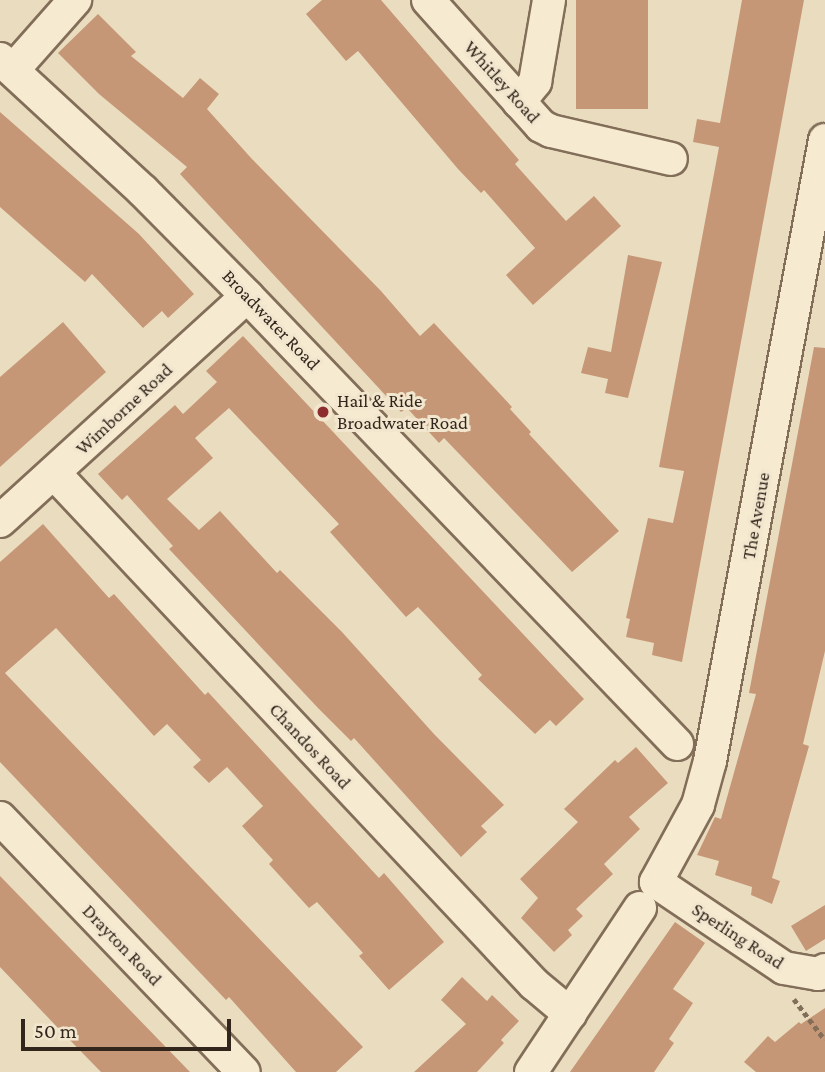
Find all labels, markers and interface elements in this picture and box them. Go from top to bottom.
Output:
street label: Whitley Road [459,36,545,128]
street label: Broadwater Road [217,265,325,375]
street label: Wimborne Road [71,358,177,460]
place label: Hail & Ride Broadwater Road [337,390,468,434]
marker: Hail & Ride Broadwater Road [315,404,331,420]
street label: The Avenue [737,470,775,562]
street label: Chandos Road [264,698,356,794]
street label: Sperling Road [688,898,788,974]
street label: Drayton Road [78,900,166,990]
scale bar [24,1006,234,1050]
text: 50 m [34,1019,77,1043]

